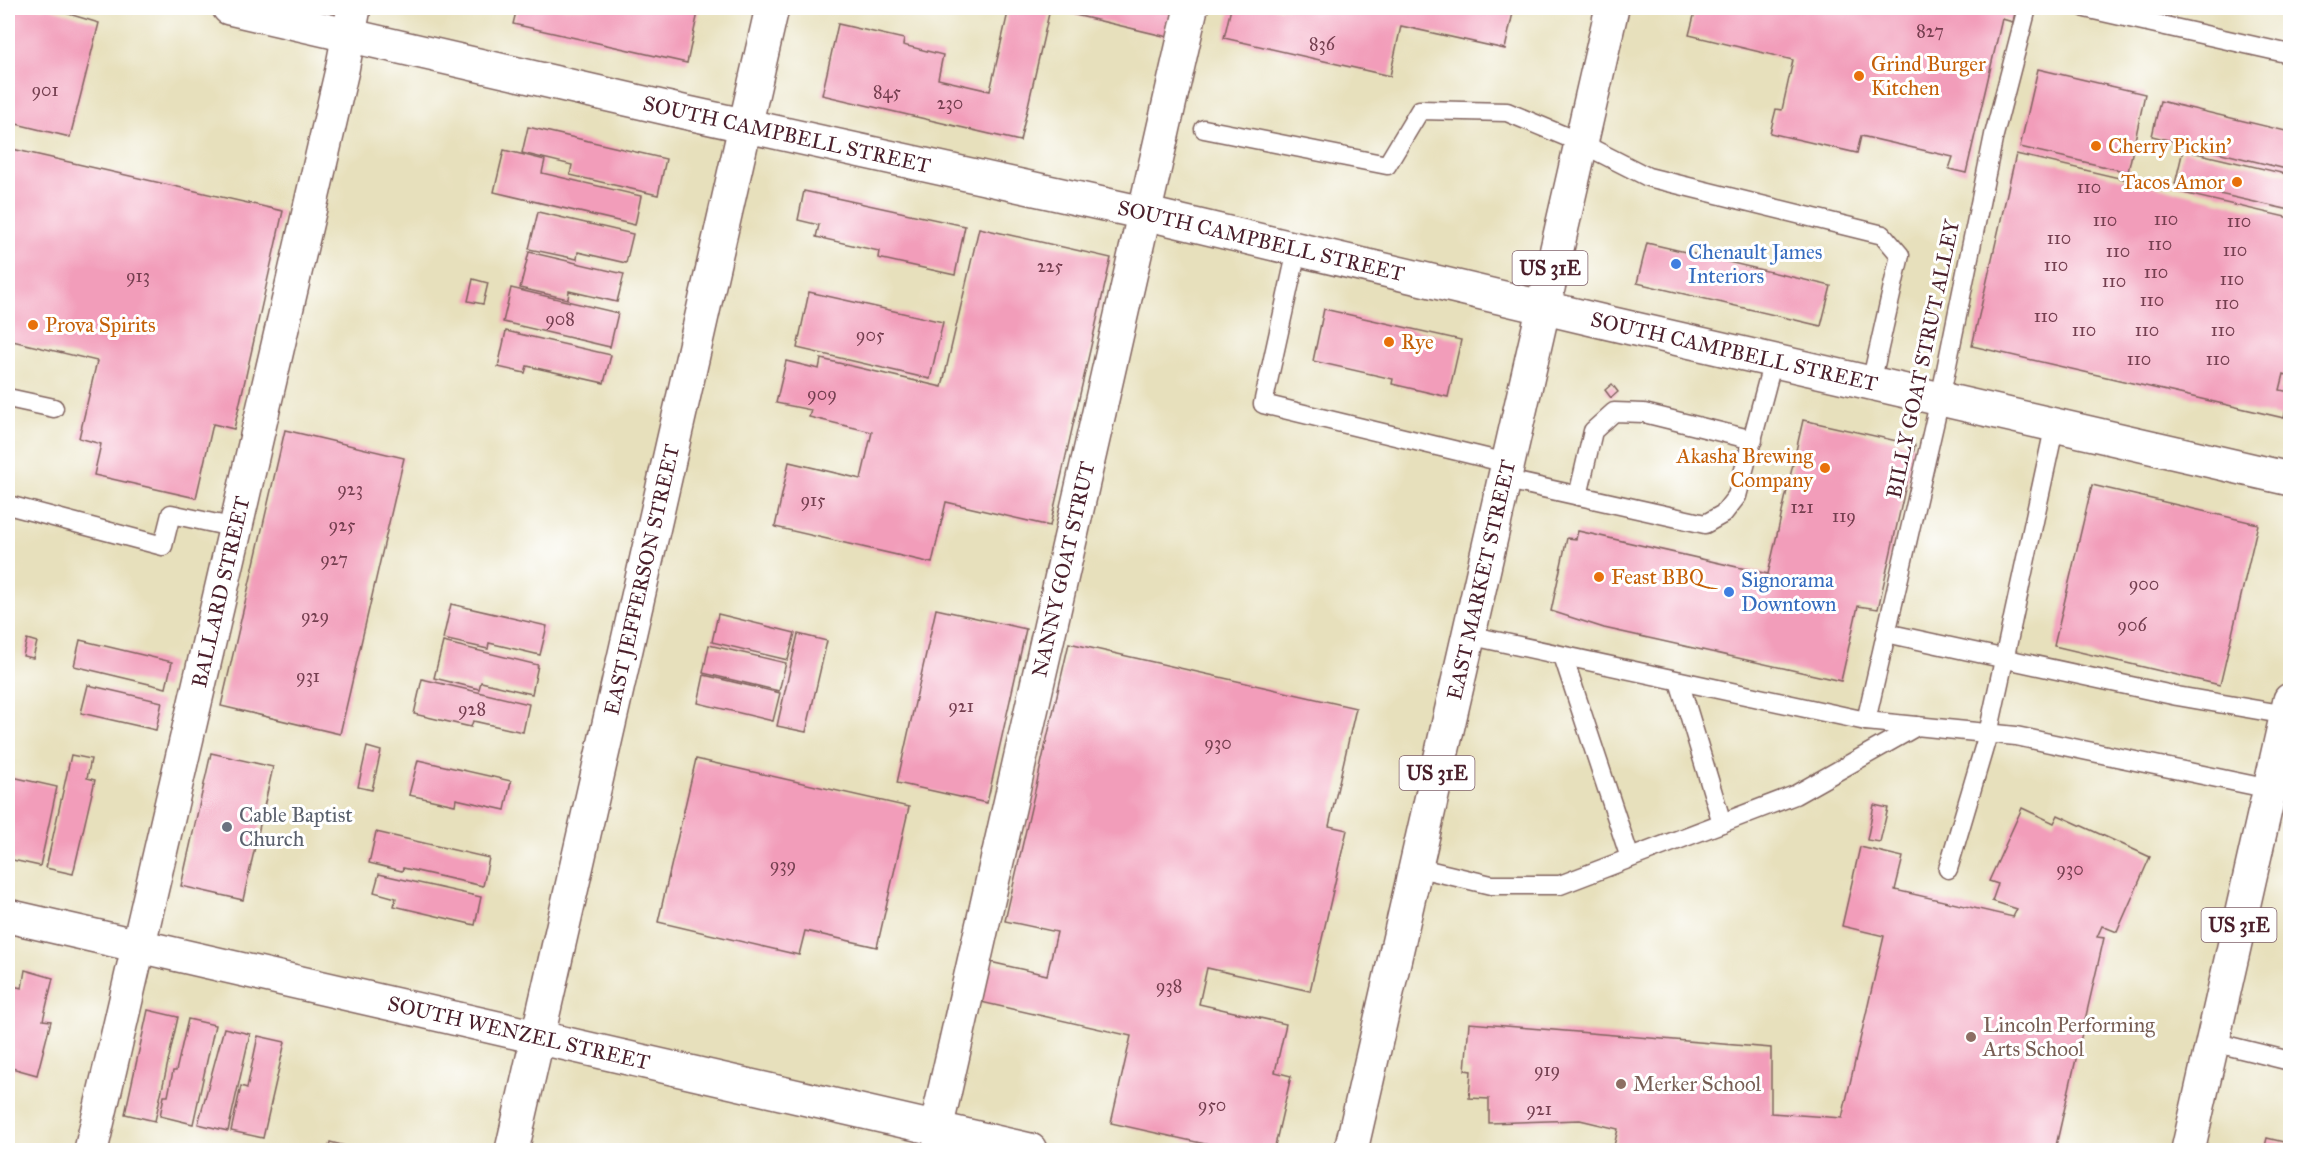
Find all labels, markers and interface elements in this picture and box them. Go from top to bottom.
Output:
house number: 827 [1916,20,1944,42]
house number: 836 [1309,33,1336,55]
place label: Grind Burger Kitchen [1871,51,1986,101]
marker: Grind Burger Kitchen [1852,69,1866,83]
house number: 901 [31,79,59,101]
house number: 845 [873,81,902,103]
street label: SOUTH CAMPBELL STREET [640,90,933,179]
house number: 230 [937,92,963,114]
place label: Cherry Pickin' [2108,133,2231,159]
marker: Cherry Pickin' [2089,139,2103,153]
place label: Tacos Amor [2121,169,2225,195]
marker: Tacos Amor [2230,175,2244,189]
house number: 110 [2077,176,2101,198]
street label: SOUTH CAMPBELL STREET [1115,195,1407,287]
house number: 110 [2154,208,2178,230]
house number: 110 [2093,209,2117,231]
house number: 110 [2227,210,2251,232]
street label: BILLY GOAT STRUT ALLEY [1881,217,1965,501]
house number: 110 [2047,227,2071,249]
house number: 110 [2148,233,2172,255]
place label: Chenault James Interiors [1688,239,1822,289]
house number: 110 [2223,239,2247,261]
house number: 110 [2106,240,2130,262]
road number: US 31E [1512,251,1588,285]
house number: 110 [2044,254,2068,276]
house number: 225 [1037,255,1064,277]
marker: Chenault James Interiors [1669,257,1683,271]
house number: 110 [2144,261,2168,283]
house number: 913 [126,265,150,287]
house number: 110 [2220,268,2244,290]
house number: 110 [2102,270,2126,292]
house number: 110 [2140,289,2164,311]
house number: 110 [2215,292,2239,314]
house number: 110 [2034,305,2058,327]
street label: SOUTH CAMPBELL STREET [1588,306,1880,397]
house number: 908 [545,308,575,330]
place label: Prova Spirits [45,312,156,338]
marker: Prova Spirits [26,318,40,332]
house number: 110 [2072,319,2096,341]
house number: 110 [2135,319,2159,341]
house number: 110 [2211,319,2235,341]
house number: 905 [856,324,885,346]
place label: Rye [1401,329,1434,355]
marker: Rye [1382,335,1396,349]
house number: 110 [2127,348,2151,370]
house number: 110 [2206,348,2230,370]
house number: 909 [807,383,837,405]
street label: EAST JEFFERSON STREET [598,442,685,718]
place label: Akasha Brewing Company [1676,443,1814,493]
street label: EAST MARKET STREET [1441,457,1521,702]
street label: NANNY GOAT STRUT [1026,459,1100,680]
marker: Akasha Brewing Company [1818,461,1832,475]
house number: 923 [337,478,363,500]
house number: 915 [801,489,826,511]
street label: BALLARD STREET [186,494,256,690]
house number: 121 [1790,496,1814,518]
house number: 119 [1832,505,1856,527]
house number: 925 [329,514,356,536]
house number: 927 [320,548,348,570]
place label: Feast BBQ [1611,564,1719,590]
place label: Signorama Downtown [1741,567,1836,617]
marker: Feast BBQ [1592,570,1606,584]
house number: 900 [2129,573,2159,595]
marker: Signorama Downtown [1722,585,1736,599]
house number: 929 [301,605,329,627]
house number: 906 [2117,614,2147,636]
house number: 931 [296,665,320,687]
house number: 921 [948,695,974,717]
house number: 928 [458,698,486,720]
house number: 930 [1204,732,1232,754]
road number: US 31E [1400,756,1474,790]
place label: Cable Baptist Church [239,802,353,852]
marker: Cable Baptist Church [220,820,234,834]
house number: 939 [770,854,796,876]
house number: 930 [2056,858,2084,880]
road number: US 31E [2202,908,2276,942]
house number: 938 [1156,975,1182,997]
street label: SOUTH WENZEL STREET [385,990,652,1076]
place label: Lincoln Performing Arts School [1982,1012,2155,1062]
marker: Lincoln Performing Arts School [1964,1030,1978,1044]
house number: 919 [1534,1059,1560,1081]
place label: Merker School [1633,1071,1762,1097]
marker: Merker School [1614,1077,1628,1091]
house number: 950 [1198,1094,1226,1116]
house number: 921 [1526,1098,1552,1120]

